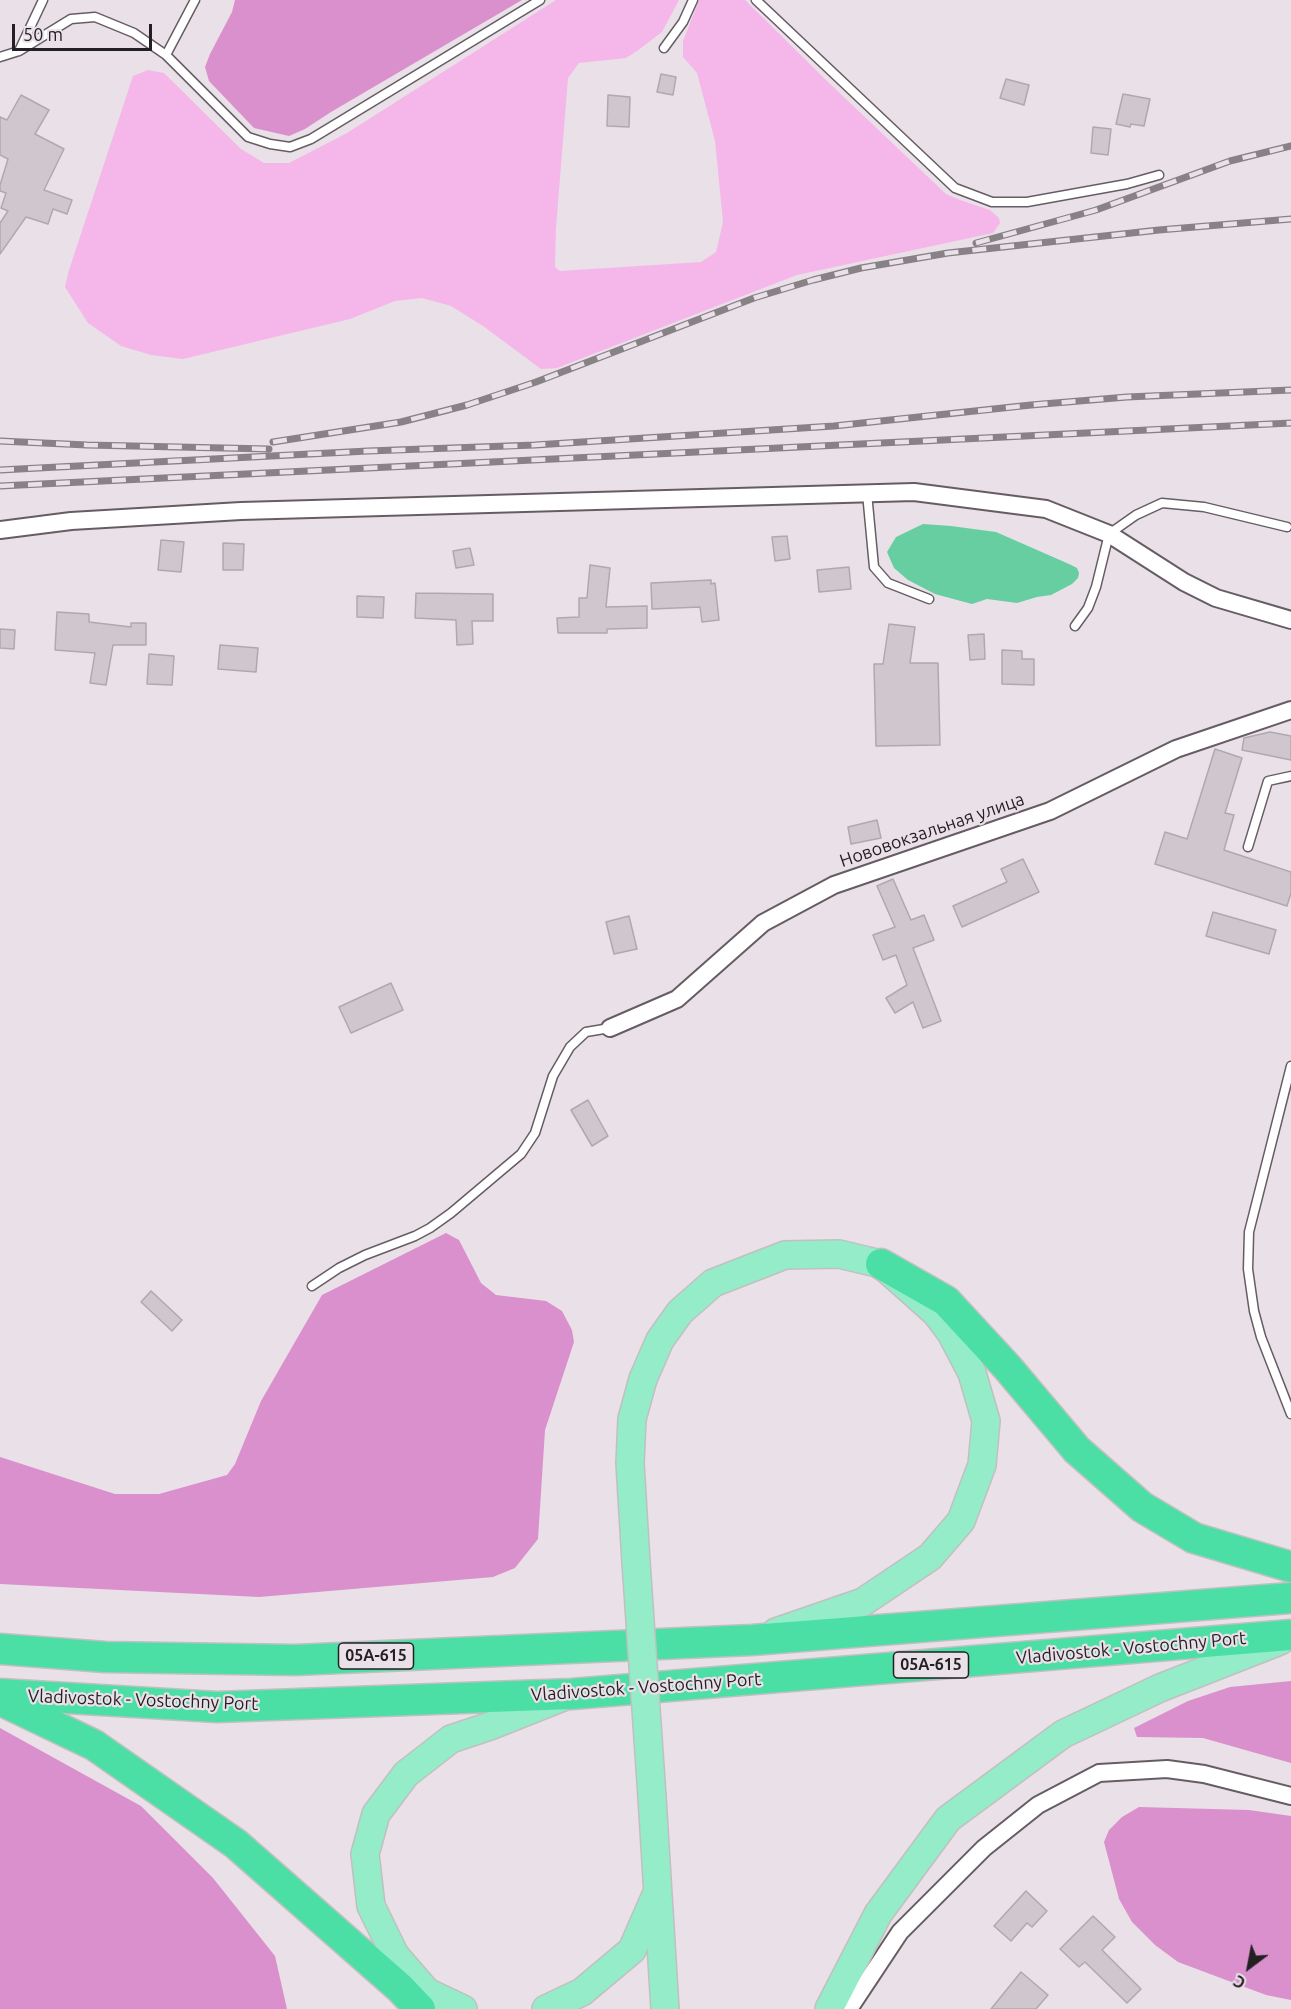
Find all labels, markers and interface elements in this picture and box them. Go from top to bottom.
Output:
scale bar [15,12,154,50]
text: 50 m [23,24,63,44]
street label: Нововокзальная улица [837,788,1027,872]
street label: Vladivostok - Vostochny Port [1015,1627,1247,1669]
road number: 05А-615 [338,1643,413,1669]
road number: 05А-615 [894,1652,968,1678]
street label: Vladivostok - Vostochny Port [530,1668,762,1706]
street label: Vladivostok - Vostochny Port [27,1685,259,1715]
north arrow [1219,1937,1279,1997]
text: С [1230,1972,1249,1993]

